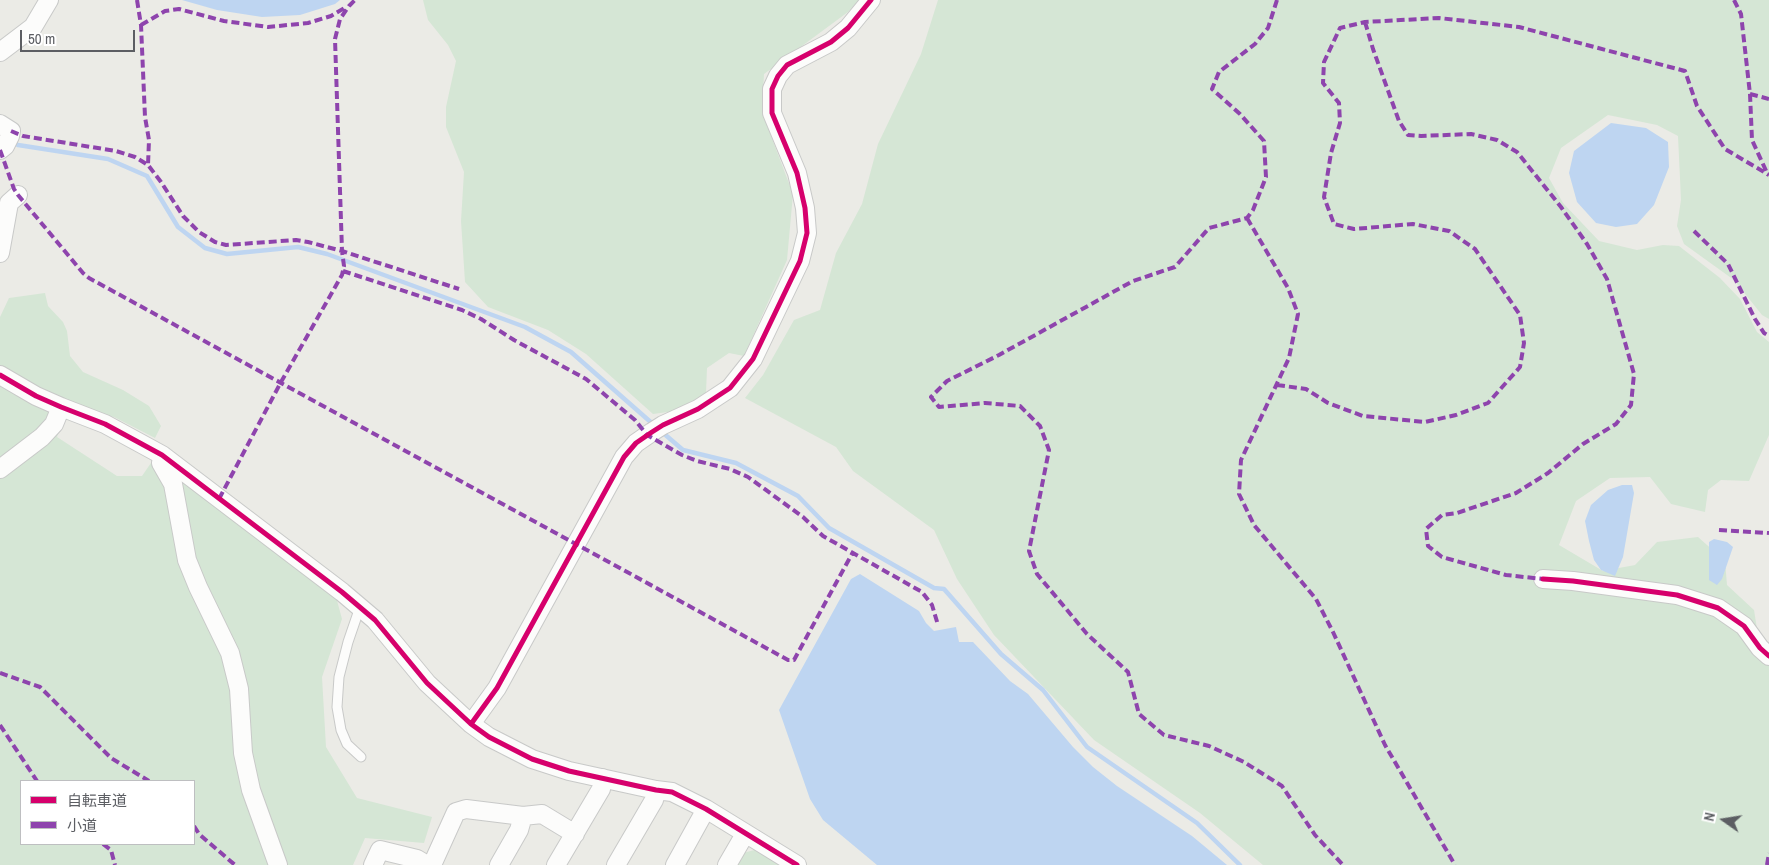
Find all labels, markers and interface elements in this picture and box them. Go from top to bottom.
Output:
scale bar [22,20,138,52]
text: 50 m [28,28,55,49]
legend [20,780,195,845]
text: 自転車道 [67,790,127,811]
north arrow [1699,795,1749,845]
text: N [1700,811,1719,823]
text: 小道 [67,815,97,836]

